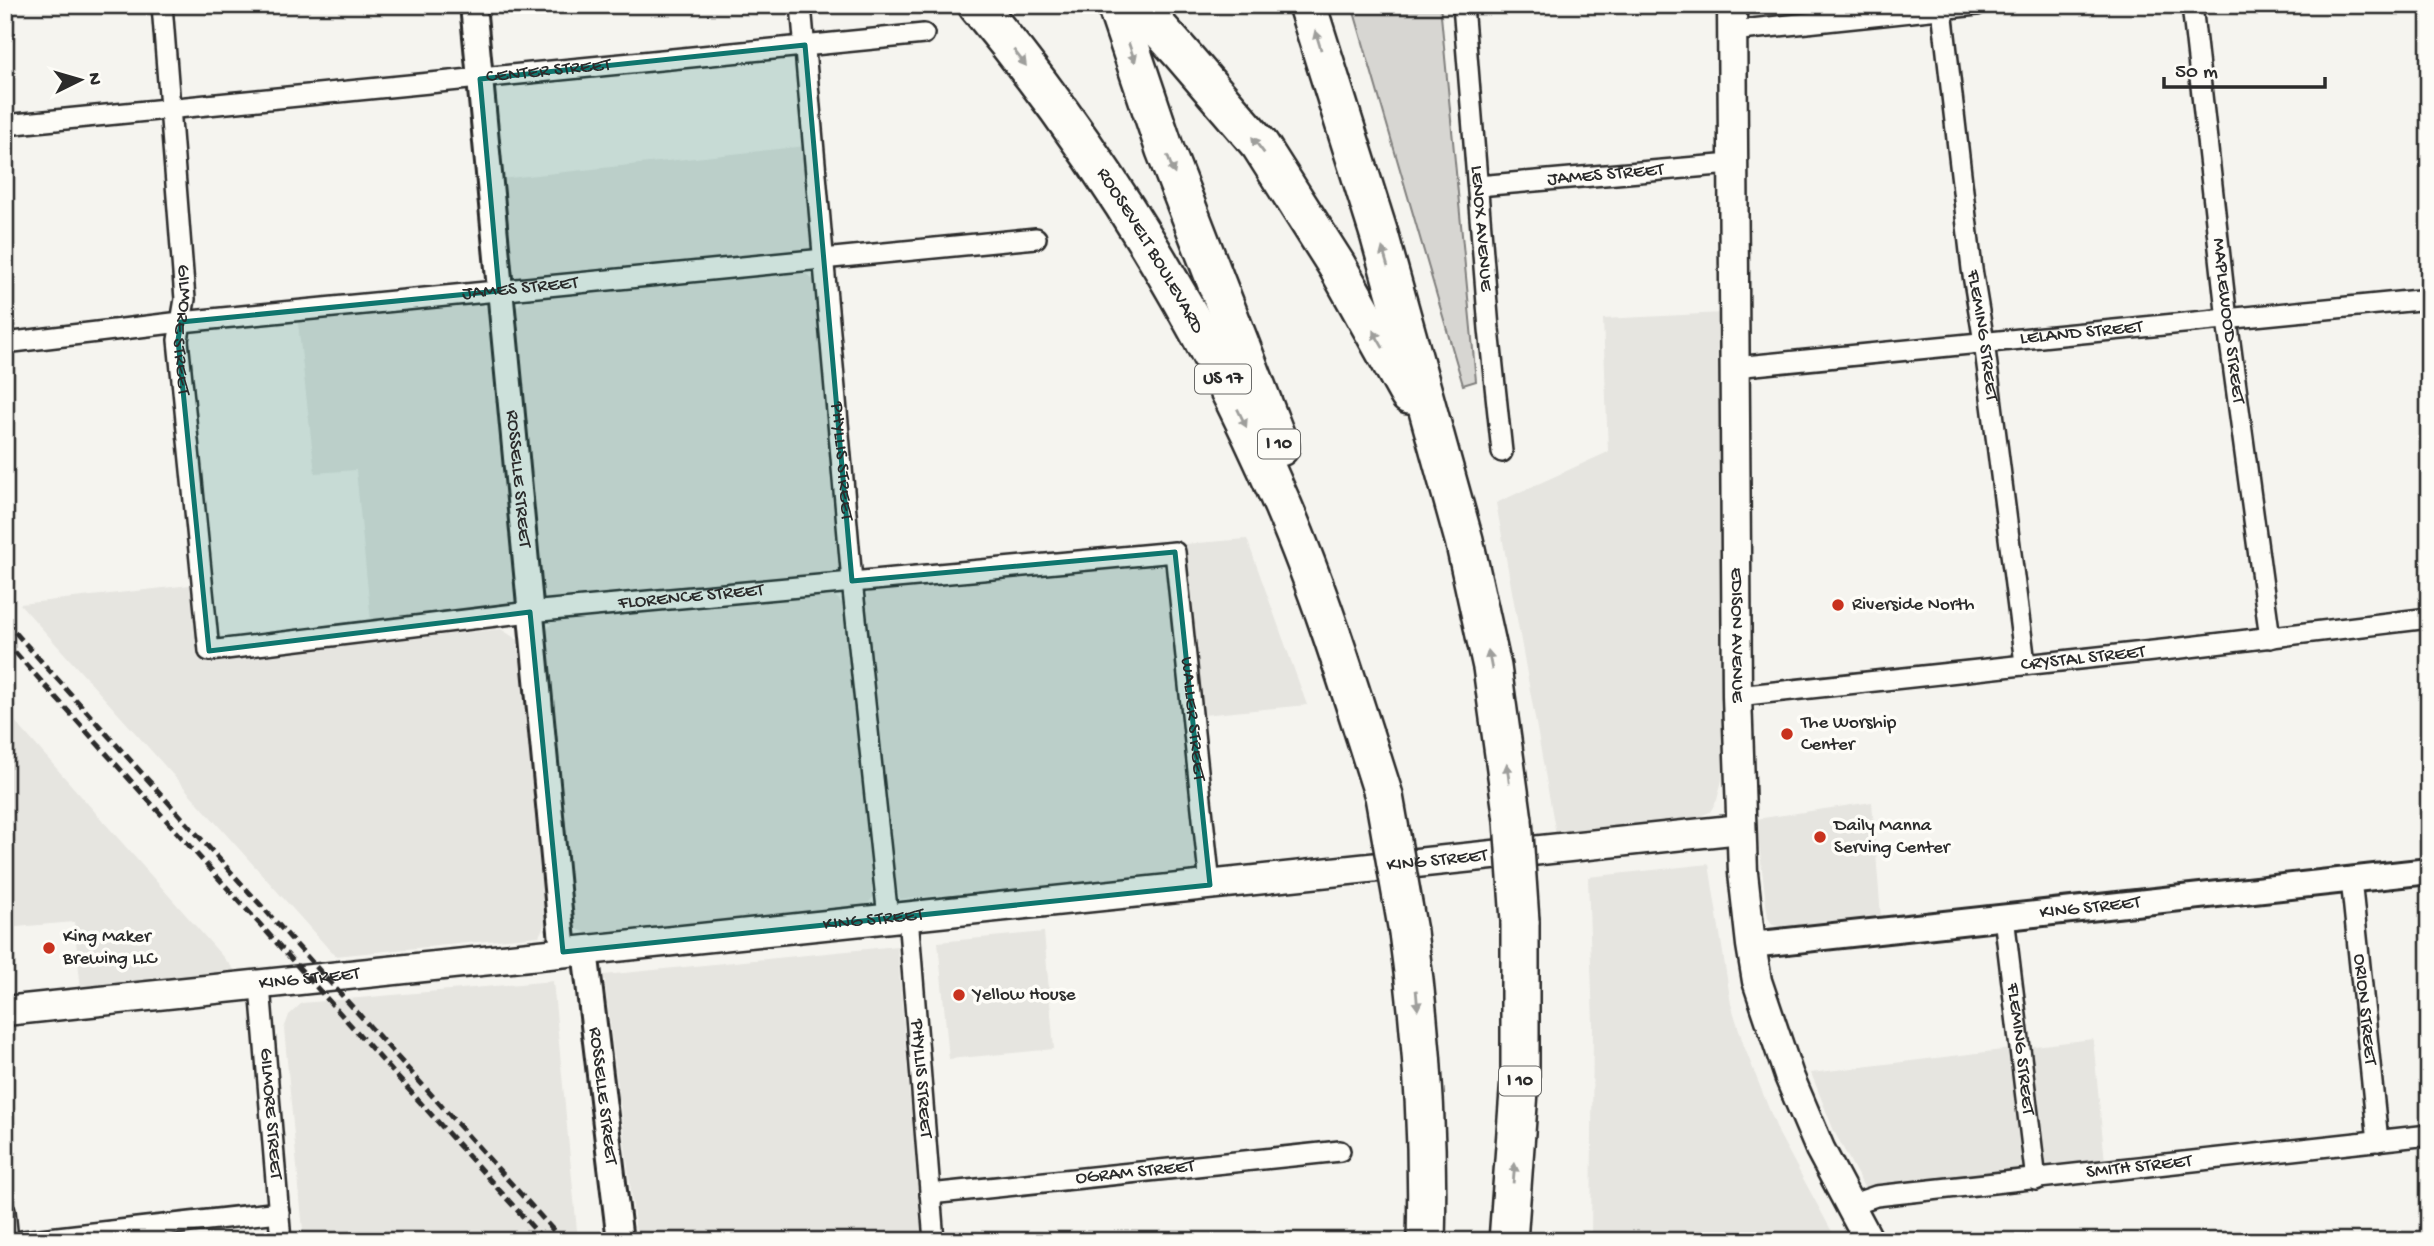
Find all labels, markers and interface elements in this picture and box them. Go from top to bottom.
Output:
one-way arrow [1312,29,1323,50]
one-way arrow [1127,43,1138,64]
north arrow [46,46,116,116]
scale bar [2164,46,2326,90]
one-way arrow [1012,49,1026,67]
street label: CENTER STREET [485,54,613,89]
text: 50 m [2175,61,2218,86]
text: N [81,72,105,86]
one-way arrow [1251,137,1266,155]
one-way arrow [1165,154,1176,175]
street label: JAMES STREET [1546,158,1665,191]
street label: ROOSEVELT BOULEVARD [1091,164,1209,338]
street label: LENOX AVENUE [1464,165,1498,293]
street label: MAPLEWOOD STREET [2206,237,2250,406]
one-way arrow [1379,246,1390,268]
street label: GILMORE STREET [166,264,197,397]
street label: FLEMING STREET [1961,267,2003,403]
street label: JAMES STREET [461,271,580,306]
street label: LELAND STREET [2019,316,2145,351]
one-way arrow [1372,329,1384,348]
road number: US 17 [1195,365,1251,394]
street label: PHYLLIS STREET [825,400,858,522]
one-way arrow [1236,408,1248,428]
street label: ROSSELLE STREET [500,409,536,549]
road number: I 10 [1258,430,1300,458]
street label: EDISON AVENUE [1725,567,1749,704]
street label: FLORENCE STREET [616,579,765,615]
place label: Riverside North [1852,594,1975,617]
marker: Riverside North [1830,597,1846,613]
street label: CRYSTAL STREET [2020,640,2147,677]
one-way arrow [1485,649,1496,671]
street label: WALLER STREET [1175,656,1211,783]
place label: The Worship Center [1800,712,1897,757]
marker: The Worship Center [1779,726,1795,742]
one-way arrow [1502,762,1513,784]
place label: Daily Manna Serving Center [1832,815,1952,860]
marker: Daily Manna Serving Center [1812,829,1828,845]
street label: KING STREET [1386,844,1489,878]
street label: KING STREET [2039,891,2142,925]
street label: KING STREET [822,903,925,937]
place label: King Maker Brewing LLC [62,926,158,971]
marker: King Maker Brewing LLC [41,940,57,956]
street label: ORION STREET [2347,953,2382,1067]
street label: KING STREET [258,962,361,996]
street label: FLEMING STREET [2001,981,2040,1117]
place label: Yellow House [971,984,1076,1007]
marker: Yellow House [951,987,967,1003]
one-way arrow [1411,989,1422,1011]
street label: PHYLLIS STREET [905,1017,937,1139]
street label: ROSSELLE STREET [583,1026,622,1167]
street label: GILMORE STREET [254,1047,287,1181]
road number: I 10 [1499,1066,1541,1096]
street label: SMITH STREET [2085,1150,2194,1184]
street label: OGRAM STREET [1074,1155,1196,1190]
one-way arrow [1509,1162,1520,1184]

